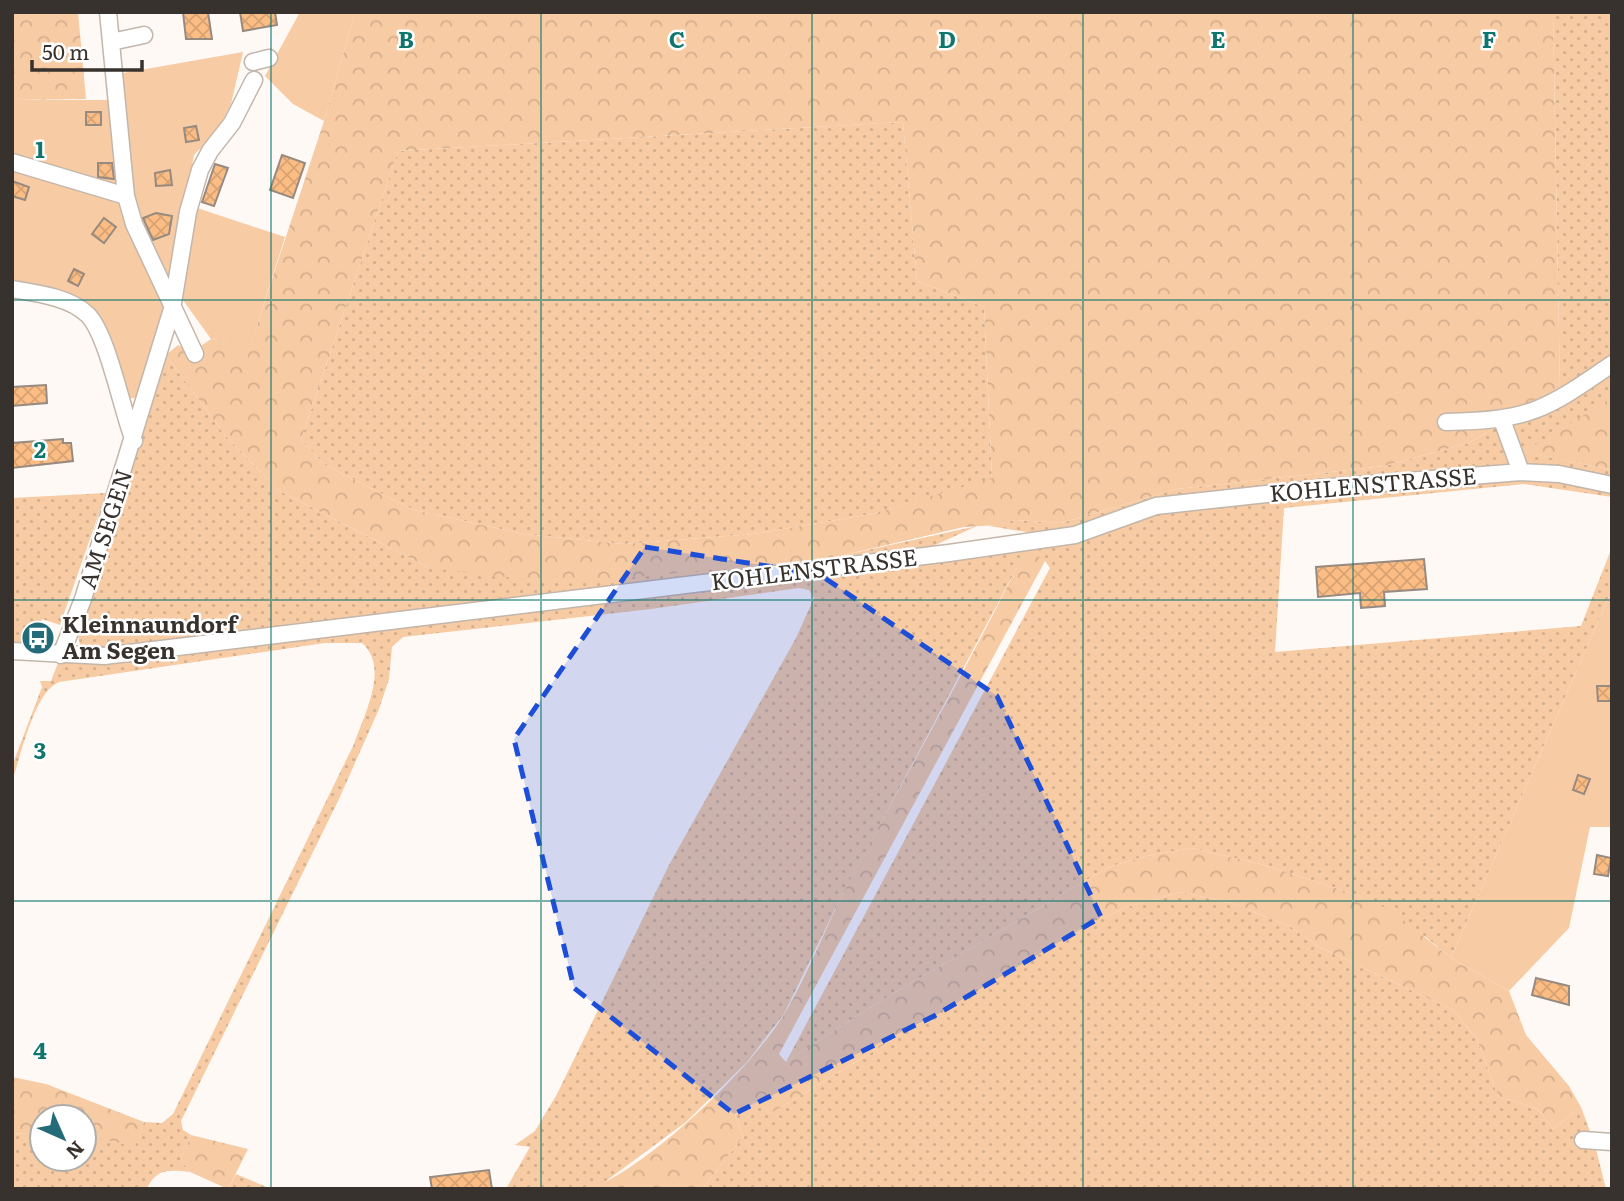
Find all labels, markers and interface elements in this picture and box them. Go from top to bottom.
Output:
text: B [398,21,414,55]
text: C [669,21,685,55]
text: D [938,21,956,55]
text: E [1210,21,1226,55]
text: F [1482,21,1497,55]
scale bar [32,28,142,72]
text: 50 m [42,35,89,66]
text: 1 [35,131,45,165]
text: 2 [34,431,46,465]
street label: KOHLENSTRASSE [1268,457,1478,509]
street label: AM SEGEN [69,464,139,593]
street label: KOHLENSTRASSE [709,538,919,598]
place label: Kleinnaundorf Am Segen [62,606,239,666]
bus stop icon: Kleinnaundorf Am Segen [19,619,57,657]
text: 3 [34,732,46,766]
text: 4 [33,1032,47,1066]
north arrow [28,1103,98,1173]
text: N [60,1135,91,1166]

